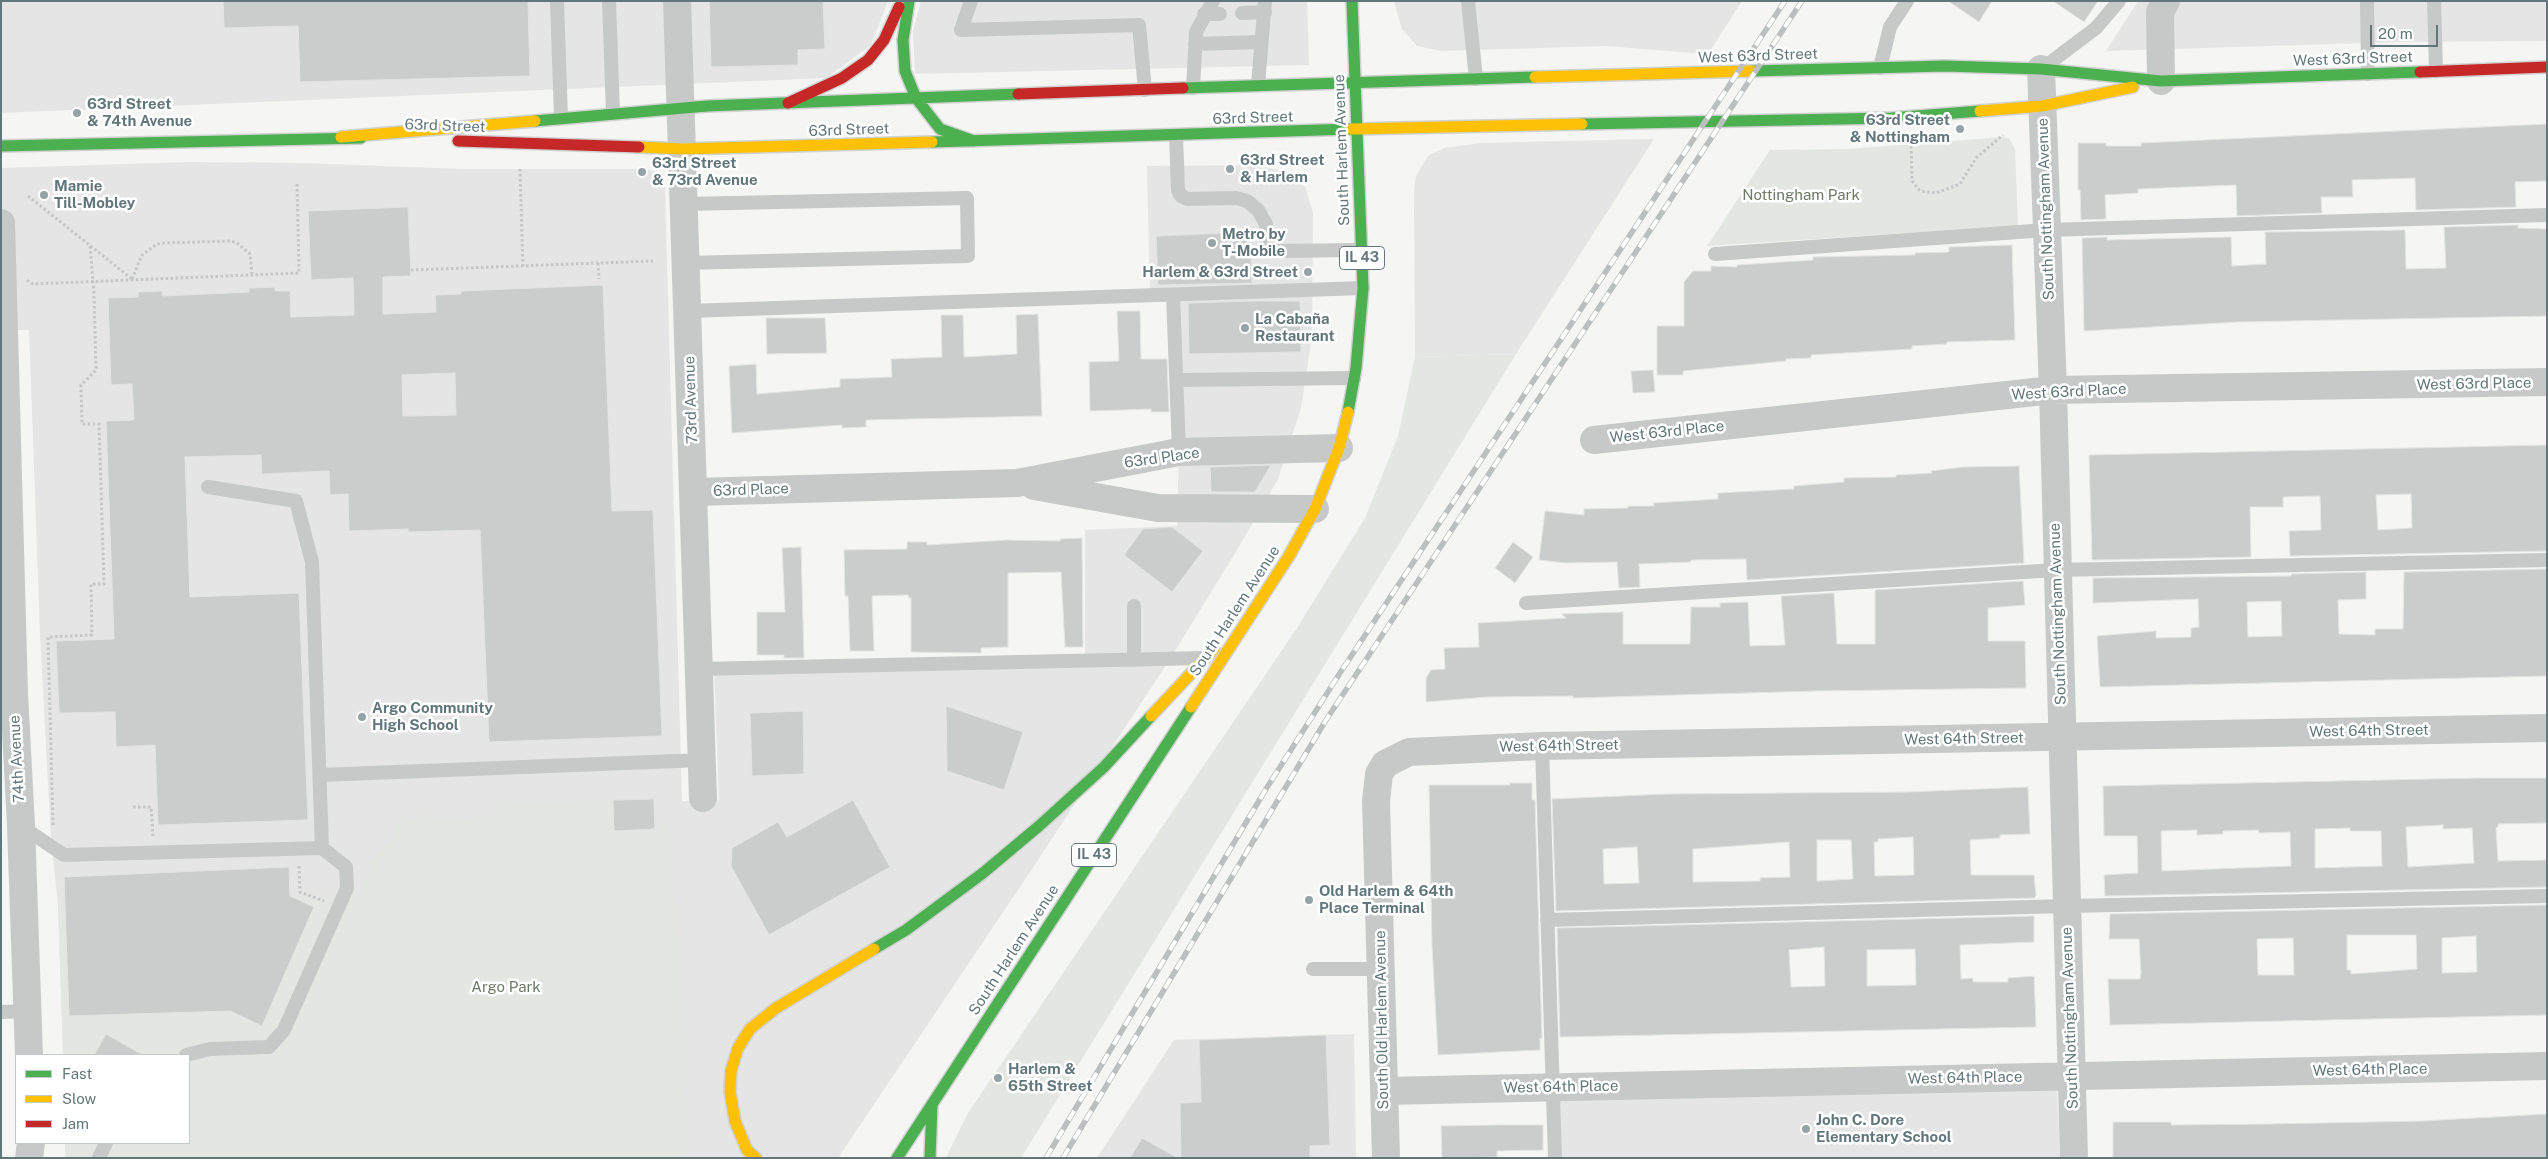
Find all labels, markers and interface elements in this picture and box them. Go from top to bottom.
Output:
scale bar [2373,15,2440,47]
text: 20 m [2378,25,2413,42]
street label: West 63rd Street [1698,45,1818,67]
street label: West 63rd Street [2293,48,2413,70]
street label: South Harlem Avenue [1330,74,1354,226]
place label: 63rd Street & 74th Avenue [87,95,192,130]
marker: 63rd Street & 74th Avenue [71,107,83,119]
street label: 63rd Street [1212,108,1294,128]
place label: 63rd Street & Nottingham [1850,111,1950,146]
street label: 63rd Street [404,116,486,136]
street label: South Nottingham Avenue [2034,118,2058,300]
street label: 63rd Street [808,120,890,140]
marker: 63rd Street & Nottingham [1954,123,1966,135]
place label: 63rd Street & Harlem [1240,151,1324,186]
place label: 63rd Street & 73rd Avenue [652,154,758,189]
marker: 63rd Street & Harlem [1224,163,1236,175]
marker: 63rd Street & 73rd Avenue [636,166,648,178]
place label: Mamie Till-Mobley [54,177,135,212]
park label: Nottingham Park [1742,186,1860,204]
marker: Mamie Till-Mobley [38,189,50,201]
place label: Metro by T-Mobile [1222,225,1286,260]
marker: Metro by T-Mobile [1206,237,1218,249]
road number: IL 43 [1340,247,1384,270]
place label: Harlem & 63rd Street [1142,263,1298,281]
marker: Harlem & 63rd Street [1302,266,1314,278]
place label: La Cabaña Restaurant [1255,310,1335,345]
marker: La Cabaña Restaurant [1239,322,1251,334]
street label: 73rd Avenue [680,356,702,444]
street label: West 63rd Place [2416,374,2532,394]
street label: West 63rd Place [2011,380,2127,404]
street label: West 63rd Place [1609,417,1725,447]
street label: 63rd Place [1123,444,1201,472]
street label: 63rd Place [713,480,789,500]
street label: South Nottingham Avenue [2046,523,2070,705]
street label: South Harlem Avenue [1186,542,1284,680]
place label: Argo Community High School [372,699,493,734]
marker: Argo Community High School [356,711,368,723]
street label: 74th Avenue [6,715,28,803]
street label: West 64th Street [2309,721,2429,741]
street label: West 64th Street [1904,729,2024,749]
street label: West 64th Street [1499,736,1619,756]
road number: IL 43 [1072,844,1116,866]
street label: South Harlem Avenue [965,881,1063,1019]
place label: Old Harlem & 64th Place Terminal [1319,882,1453,917]
marker: Old Harlem & 64th Place Terminal [1303,894,1315,906]
street label: South Nottingham Avenue [2058,927,2082,1109]
street label: South Old Harlem Avenue [1371,930,1393,1110]
park label: Argo Park [471,978,541,996]
legend [15,1054,190,1144]
place label: Harlem & 65th Street [1008,1060,1092,1095]
street label: West 64th Place [2312,1060,2428,1080]
text: Fast [62,1065,92,1082]
street label: West 64th Place [1907,1068,2023,1088]
marker: Harlem & 65th Street [992,1072,1004,1084]
street label: West 64th Place [1503,1077,1619,1097]
text: Slow [62,1090,96,1107]
place label: John C. Dore Elementary School [1816,1111,1952,1146]
text: Jam [62,1115,89,1132]
marker: John C. Dore Elementary School [1800,1123,1812,1135]

